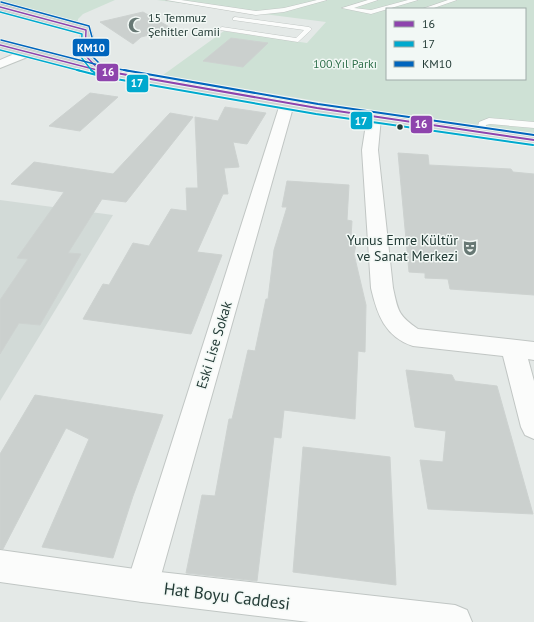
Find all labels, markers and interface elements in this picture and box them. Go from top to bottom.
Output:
legend [386,8,526,80]
place label: 15 Temmuz Şehitler Camii [148,10,220,39]
mosque icon: 15 Temmuz Şehitler Camii [127,16,145,34]
text: 16 [422,16,435,31]
text: 17 [422,36,435,51]
line badge: KM10 [72,38,110,57]
text: KM10 [77,41,105,55]
park label: 100.Yıl Parkı [313,56,377,71]
text: KM10 [422,56,452,71]
line badge: 16 [96,63,119,82]
text: 16 [102,65,114,79]
line badge: 17 [126,74,149,93]
text: 17 [131,76,143,90]
line badge: 17 [350,111,373,130]
text: 17 [355,114,367,128]
line badge: 16 [410,115,433,134]
text: 16 [415,117,427,131]
unlabelled marker [395,122,405,132]
place label: Yunus Emre Kültür ve Sanat Merkezi [347,231,458,265]
theatre icon: Yunus Emre Kültür ve Sanat Merkezi [461,239,479,257]
street label: Eski Lise Sokak [192,299,236,391]
street label: Hat Boyu Caddesi [163,577,291,615]

